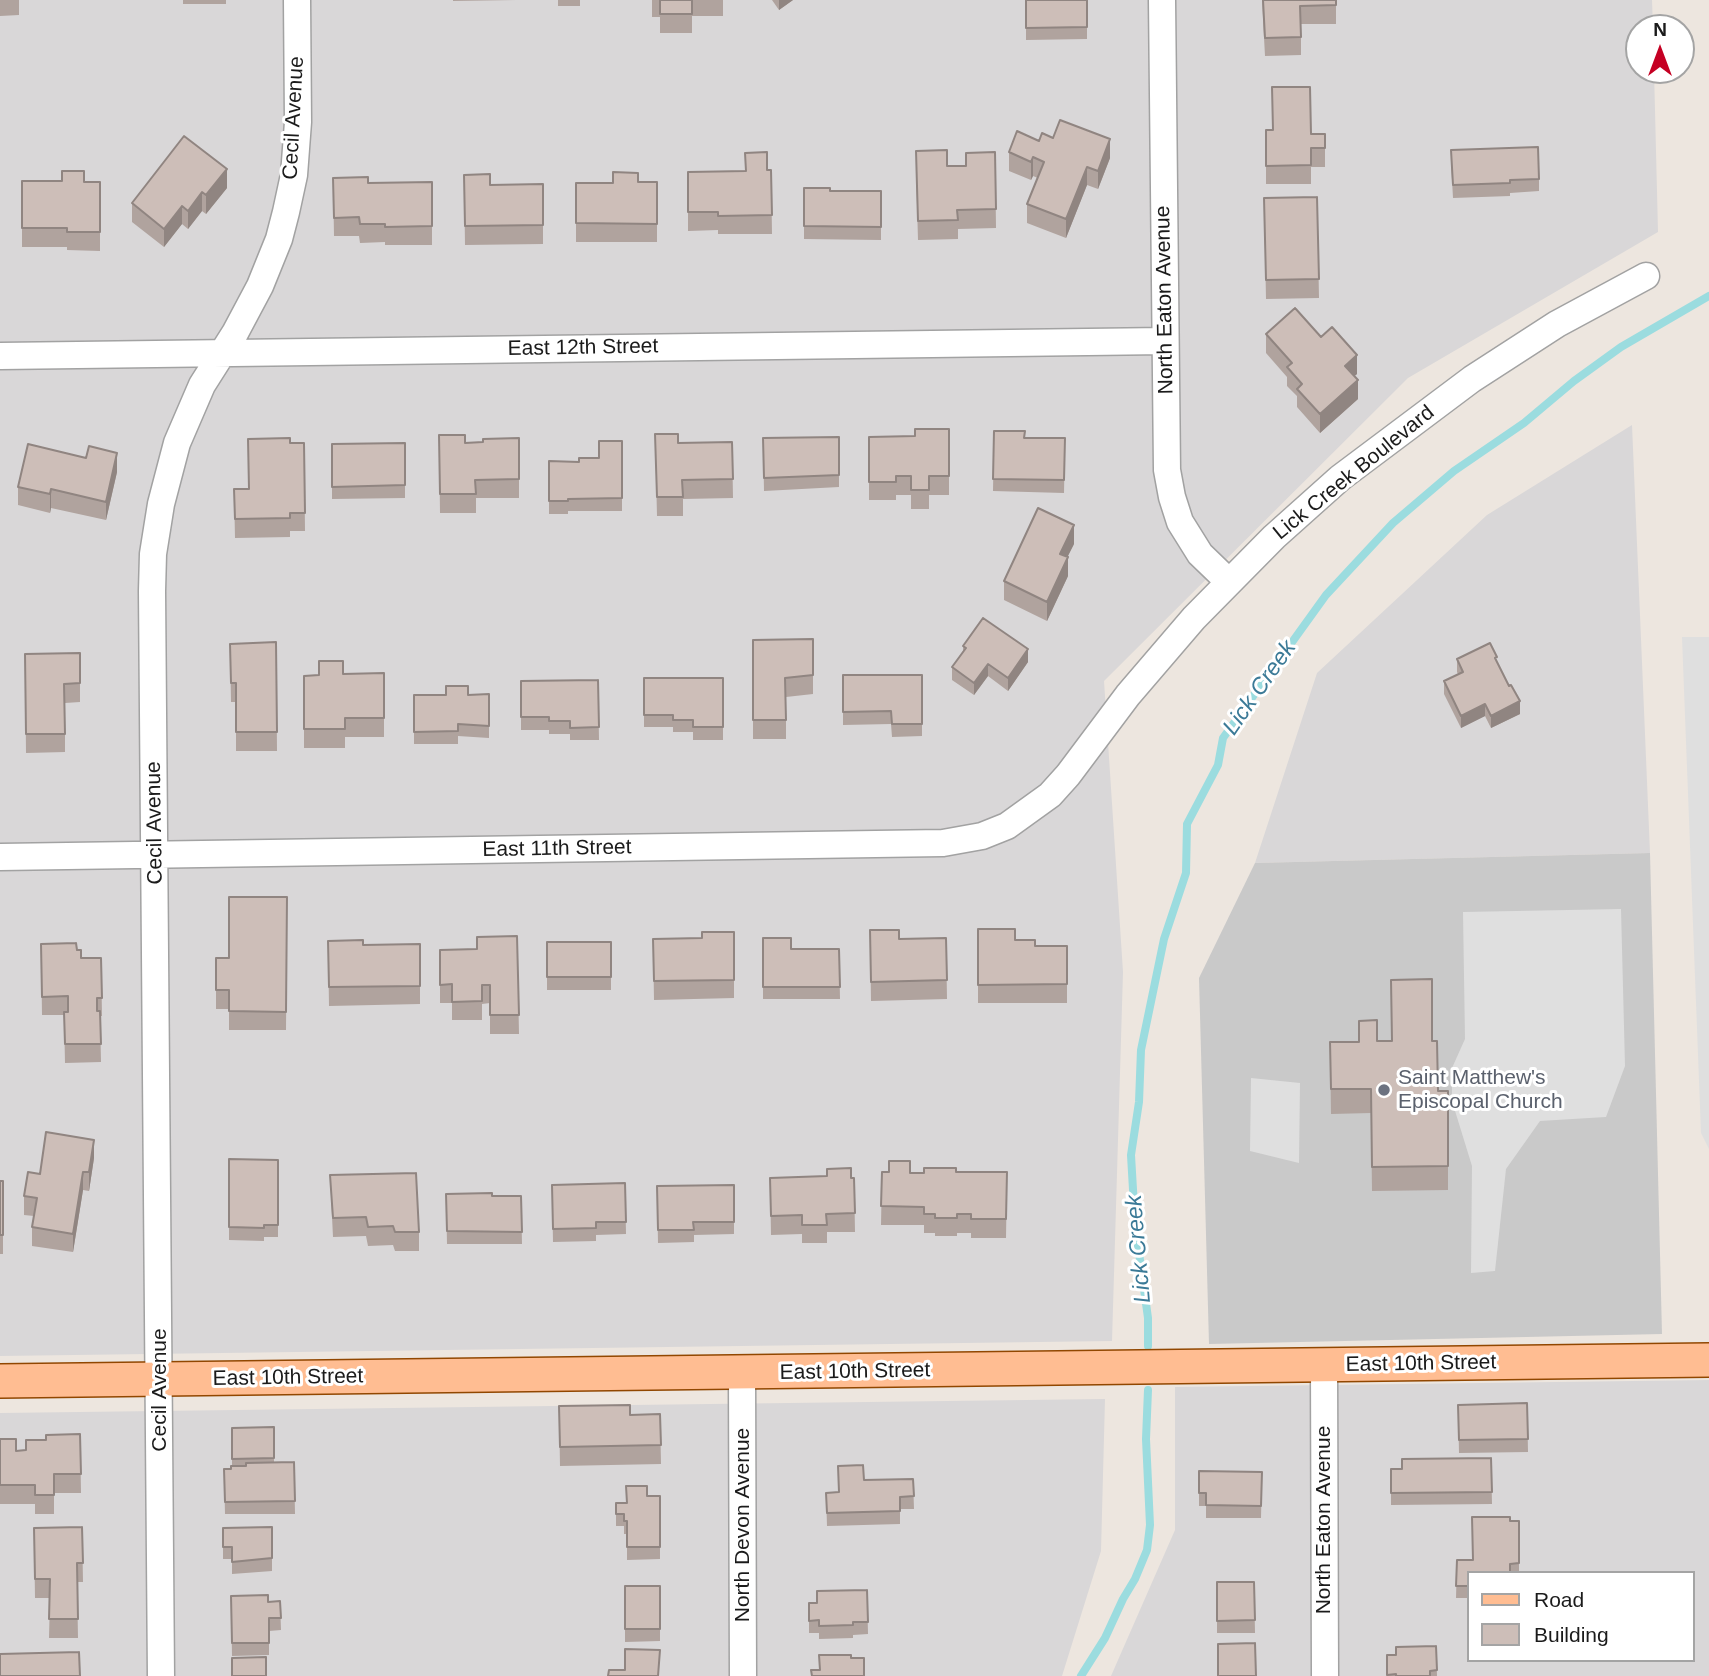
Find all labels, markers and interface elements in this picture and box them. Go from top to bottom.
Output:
north arrow [1625,14,1695,84]
text: N [1653,19,1667,40]
street label: Cecil Avenue [278,56,310,180]
street label: North Eaton Avenue [1151,205,1179,395]
street label: East 12th Street [507,334,659,362]
street label: Lick Creek Boulevard [1269,400,1439,546]
water label: Lick Creek [1218,636,1302,740]
street label: Cecil Avenue [141,761,169,885]
street label: East 11th Street [482,835,632,863]
place label: Saint Matthew's Episcopal Church [1398,1065,1563,1115]
marker: Saint Matthew's Episcopal Church [1376,1082,1392,1098]
water label: Lick Creek [1121,1194,1157,1304]
street label: Cecil Avenue [147,1328,173,1452]
street label: East 10th Street [1345,1350,1497,1378]
street label: East 10th Street [779,1358,931,1386]
street label: East 10th Street [212,1364,364,1392]
street label: North Eaton Avenue [1311,1426,1337,1614]
street label: North Devon Avenue [730,1428,756,1622]
legend [1468,1571,1695,1662]
text: Road [1534,1588,1584,1611]
text: Building [1534,1623,1609,1646]

